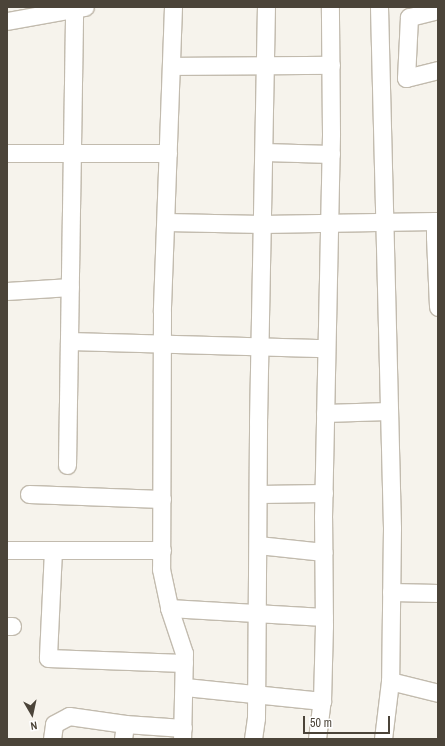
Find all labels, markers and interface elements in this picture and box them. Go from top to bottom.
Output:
north arrow [12,694,52,734]
scale bar [305,708,392,734]
text: 50 m [310,715,332,731]
text: N [30,718,38,733]

